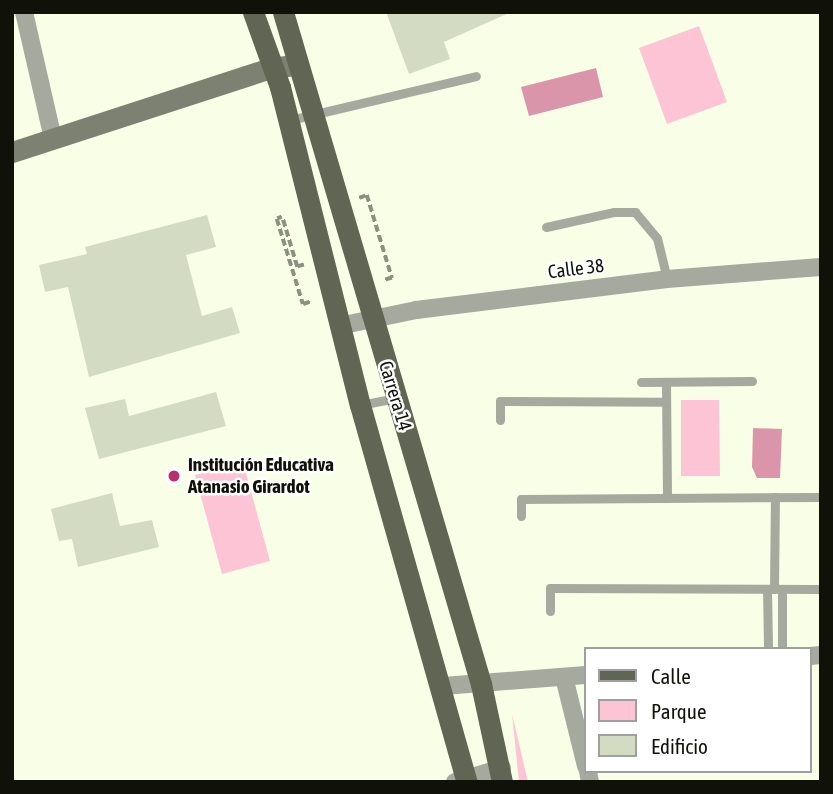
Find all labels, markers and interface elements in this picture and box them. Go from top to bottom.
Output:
street label: Calle 38 [547,254,605,284]
street label: Carrera 14 [374,358,416,434]
place label: Institución Educativa Atanasio Girardot [188,454,334,498]
marker: Institución Educativa Atanasio Girardot [166,468,182,484]
legend [584,647,812,773]
text: Calle [651,664,691,688]
text: Parque [651,699,706,723]
text: Edificio [651,734,708,758]

